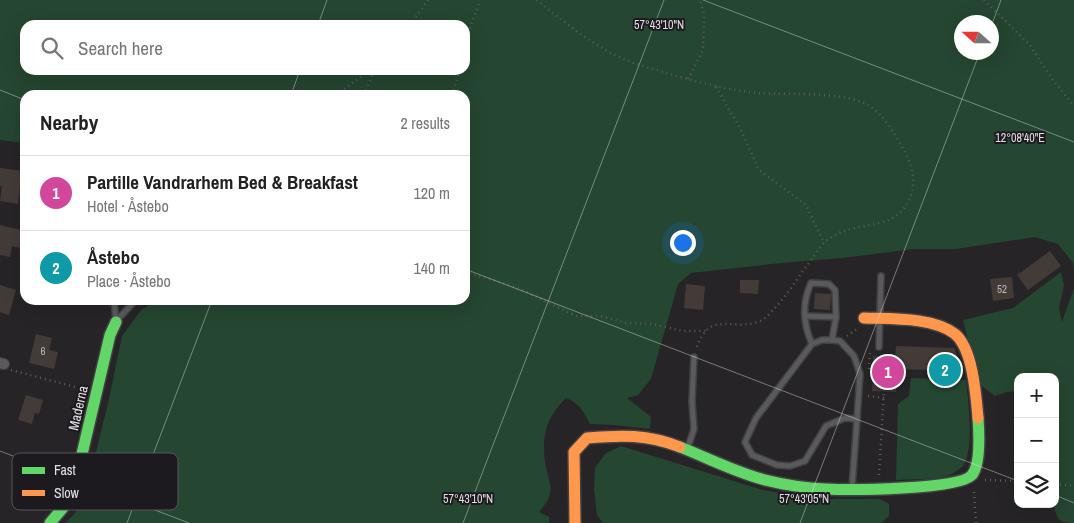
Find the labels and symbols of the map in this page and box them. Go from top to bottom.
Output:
north arrow [954,15,999,60]
text: 57°43'10"N [634,17,684,33]
text: 12°08'40"E [995,130,1045,146]
your location [670,230,696,256]
house number: 52 [997,282,1007,296]
house number: 6 [40,344,46,358]
pin: 2 [929,351,961,389]
pin: 1 [872,353,904,391]
street label: Maderna [64,383,92,432]
legend [12,453,178,510]
text: Fast [54,461,76,479]
text: Slow [54,484,80,502]
text: 57°43'10"N [443,491,493,507]
text: 57°43'05"N [779,491,829,507]

